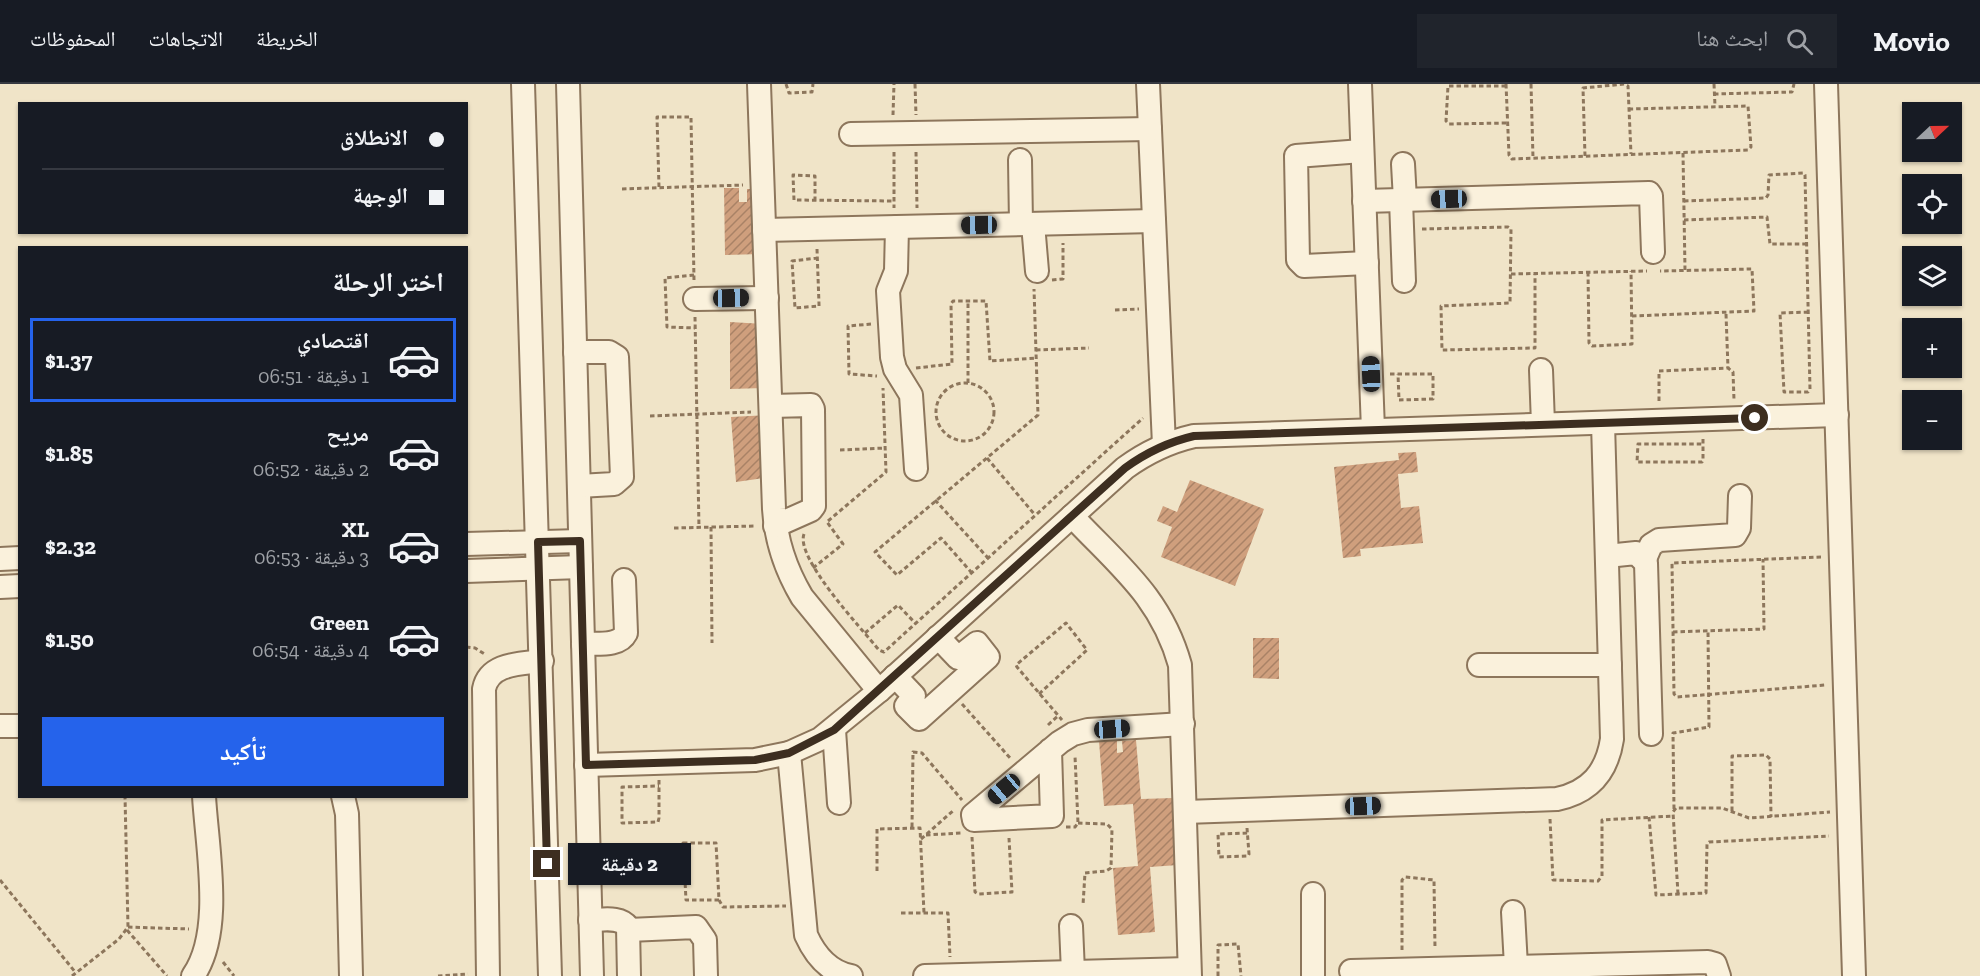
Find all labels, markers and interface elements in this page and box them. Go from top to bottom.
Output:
search box [1417,14,1837,68]
text: ابحث هنا [1696,25,1768,52]
icon: search [1783,25,1816,58]
text: Movio [1873,25,1950,58]
text: المحفوظات [30,26,115,51]
text: الاتجاهات [148,26,223,51]
text: الخريطة [256,26,318,51]
north arrow [1902,102,1962,162]
map controls [1902,102,1962,450]
text: الانطلاق [340,124,408,151]
button: locate [1902,174,1962,234]
text: الوجهة [353,182,408,209]
car [1431,189,1467,209]
car [961,216,997,234]
button: layers [1902,246,1962,306]
text: اختر الرحلة [332,266,444,298]
car [713,289,749,307]
button: + [1902,318,1962,378]
text: اقتصادي [297,327,369,354]
icon: car [387,333,441,387]
text: $1.37 [45,347,92,374]
car [1361,356,1381,392]
text: 1 دقيقة · 06:51 [258,364,369,388]
button: − [1902,390,1962,450]
route start [1741,404,1768,431]
text: مريح [326,420,369,447]
icon: car [387,426,441,480]
text: $1.85 [45,440,93,467]
text: 2 دقيقة · 06:52 [253,457,369,481]
text: XL [342,516,369,543]
icon: car [387,519,441,573]
text: $2.32 [45,533,96,560]
text: 3 دقيقة · 06:53 [254,545,369,569]
text: Green [310,609,369,636]
icon: car [387,612,441,666]
text: $1.50 [45,626,94,653]
text: 4 دقيقة · 06:54 [252,638,369,662]
button: تأكيد [42,717,444,786]
car [1093,719,1131,739]
car [984,771,1024,807]
car [1345,796,1381,816]
callout: 2 دقيقة [568,843,691,885]
route end [533,850,560,877]
text: 2 دقيقة [601,852,658,876]

